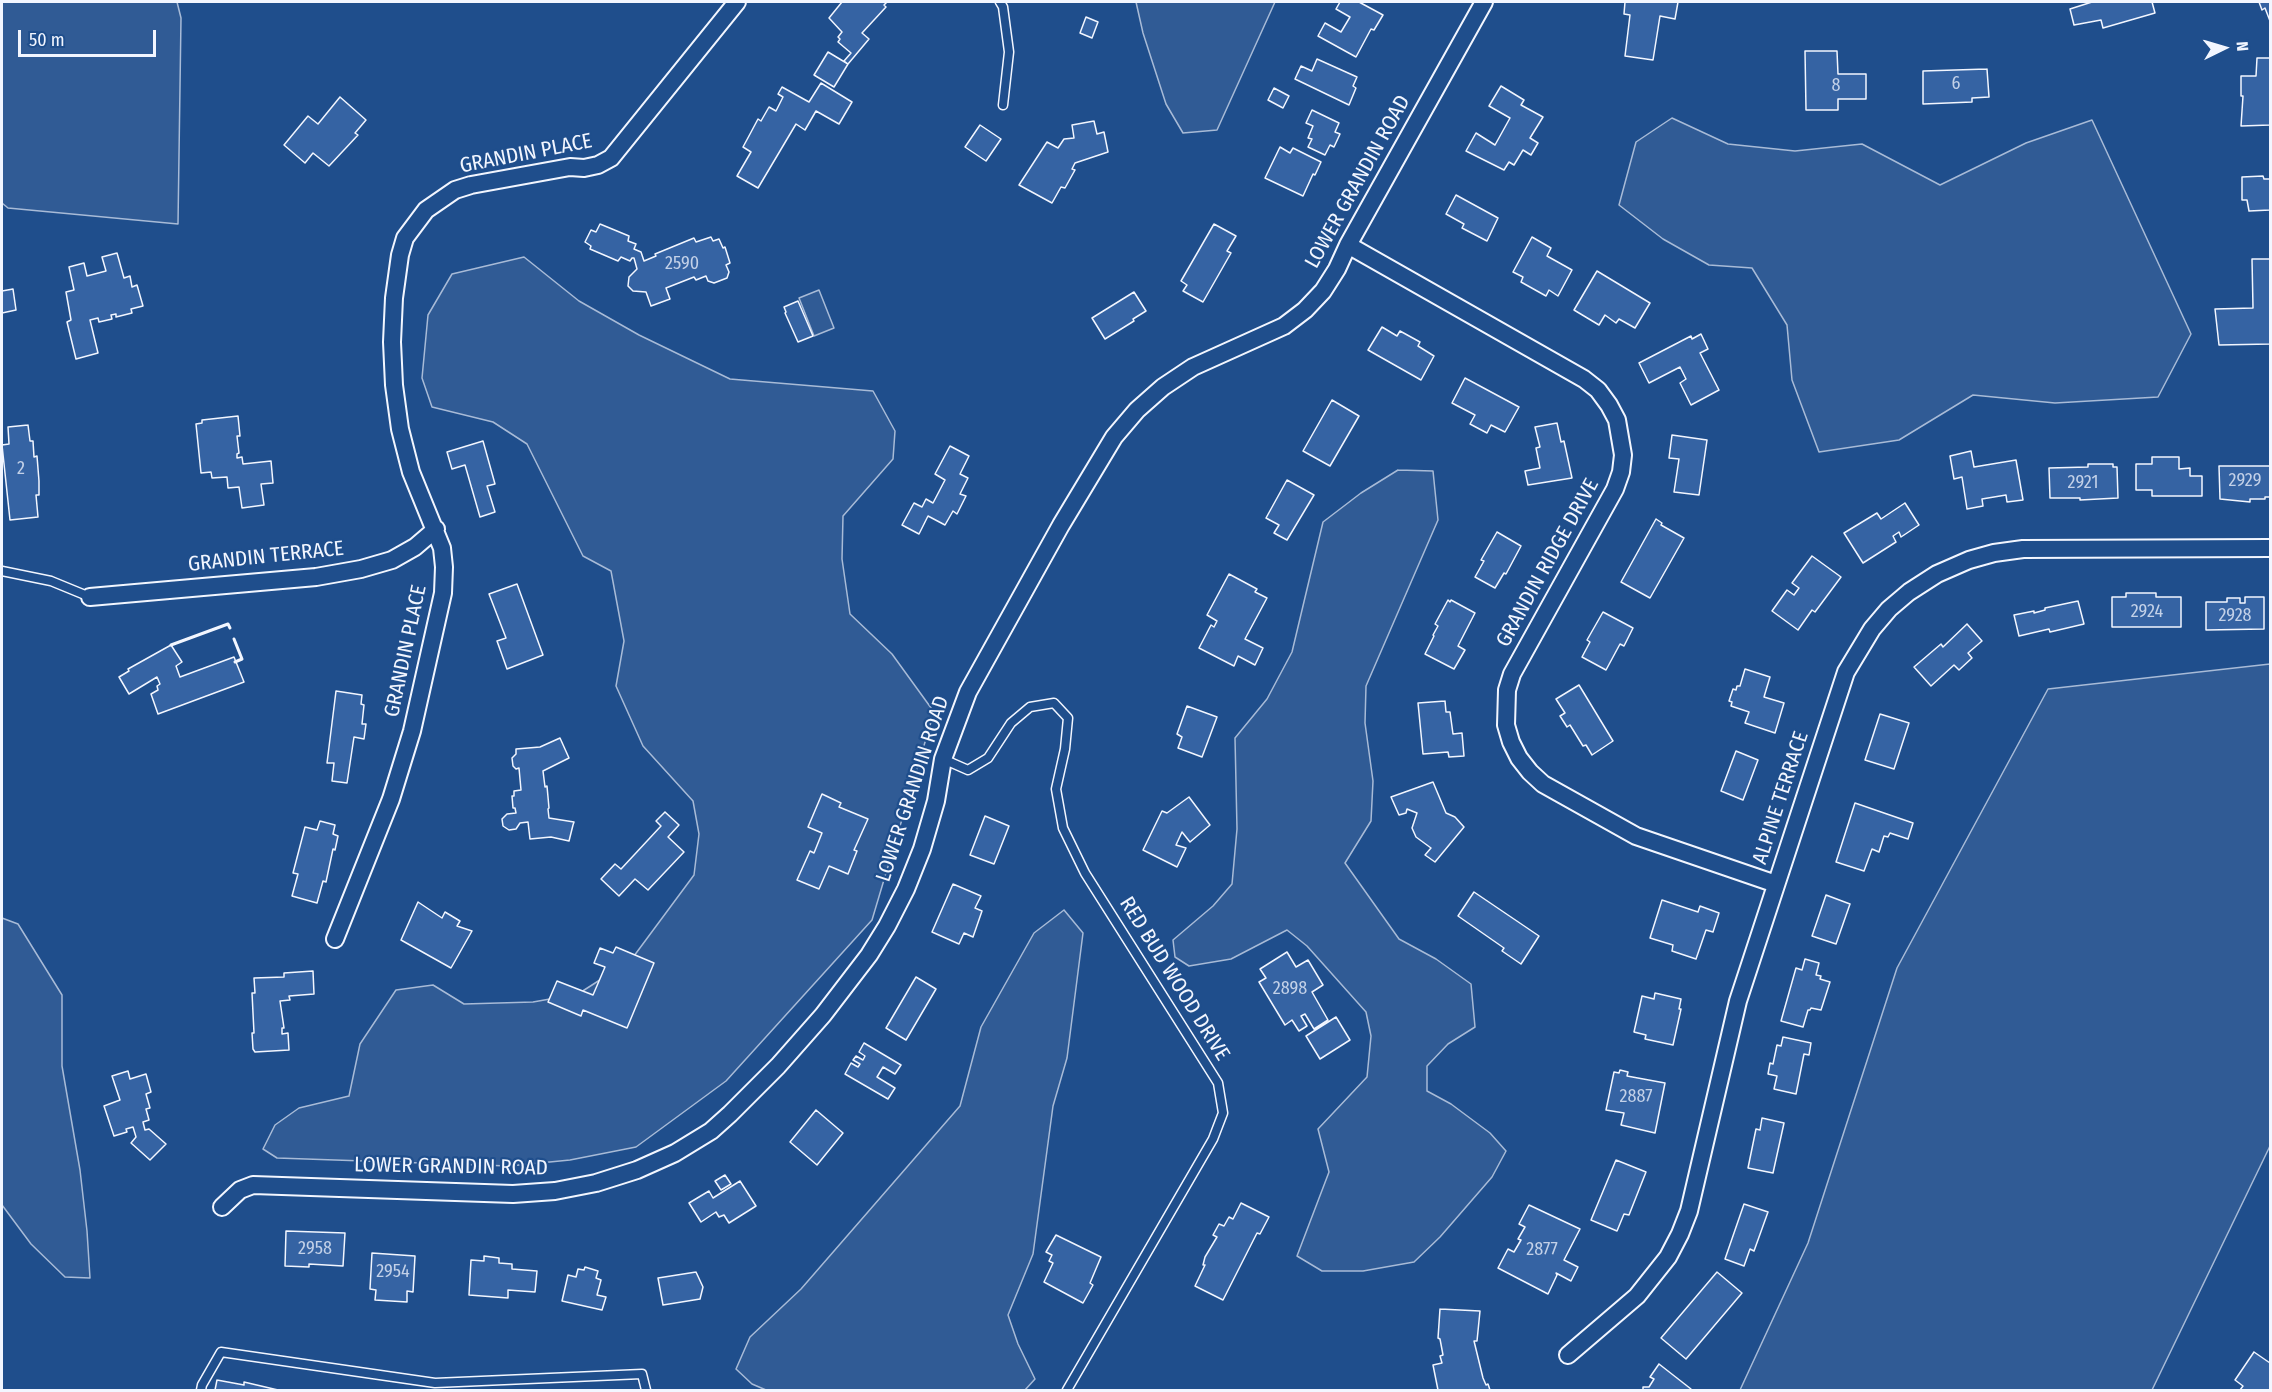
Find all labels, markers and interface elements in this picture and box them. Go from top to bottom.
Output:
scale bar [21,18,159,56]
north arrow [2194,18,2254,78]
text: 50 m [29,29,65,51]
text: N [2233,41,2252,52]
house number: 6 [1952,73,1960,95]
house number: 8 [1832,75,1840,97]
street label: LOWER GRANDIN ROAD [1300,91,1416,273]
street label: GRANDIN PLACE [458,129,594,179]
house number: 2590 [665,253,699,275]
house number: 2 [17,458,25,480]
house number: 2929 [2229,470,2261,492]
house number: 2921 [2068,472,2098,494]
street label: GRANDIN RIDGE DRIVE [1491,475,1605,651]
street label: GRANDIN TERRACE [187,536,345,578]
street label: GRANDIN PLACE [380,583,432,719]
house number: 2924 [2131,601,2163,623]
house number: 2928 [2218,605,2252,627]
street label: LOWER GRANDIN ROAD [871,693,955,885]
street label: ALPINE TERRACE [1748,728,1814,868]
street label: RED BUD WOOD DRIVE [1113,892,1235,1066]
house number: 2898 [1273,978,1307,1000]
house number: 2887 [1620,1086,1652,1108]
street label: LOWER GRANDIN ROAD [354,1153,548,1181]
house number: 2958 [298,1238,332,1260]
house number: 2877 [1526,1239,1558,1261]
house number: 2954 [376,1261,410,1283]

